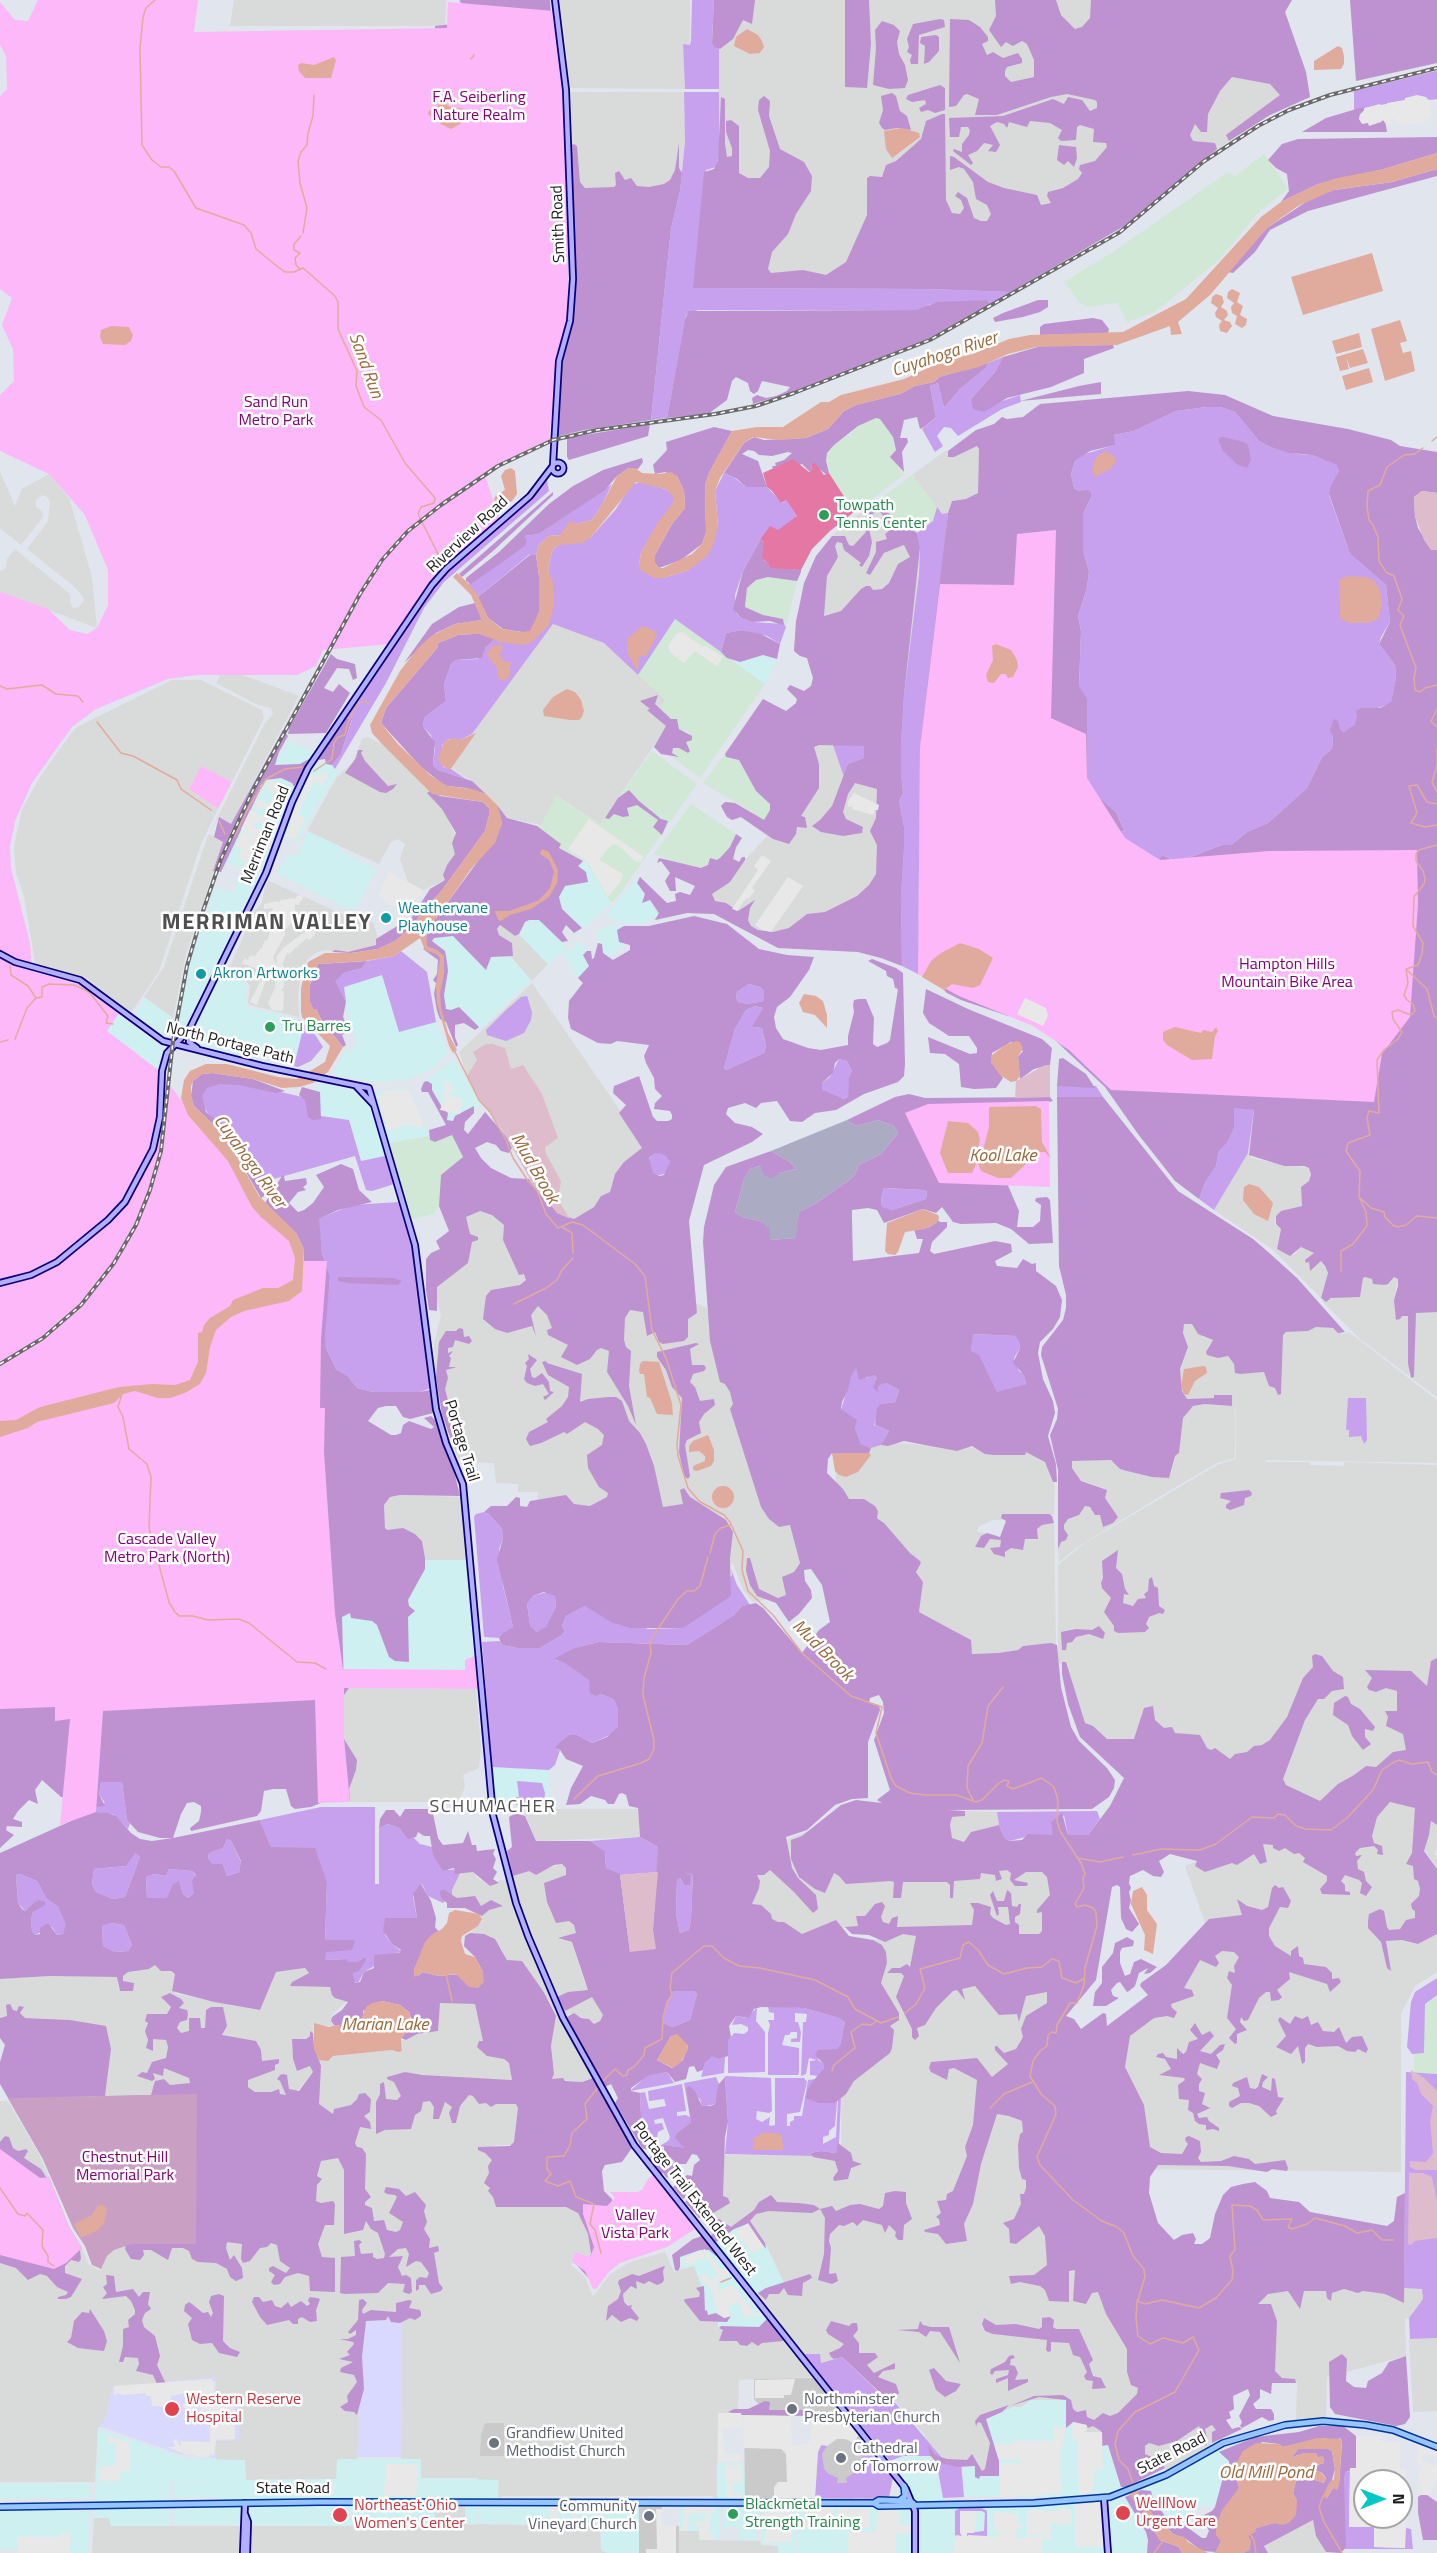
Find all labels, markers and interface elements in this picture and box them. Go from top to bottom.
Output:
park label: F.A. Seiberling Nature Realm [432,88,526,126]
street label: Smith Road [548,185,570,263]
water label: Cuyahoga River [889,328,1001,382]
water label: Sand Run [343,330,387,402]
park label: Sand Run Metro Park [239,393,313,431]
street label: Riverview Road [423,492,513,578]
place label: Towpath Tennis Center [836,496,927,534]
marker: Towpath Tennis Center [817,508,831,522]
street label: Merriman Road [238,783,294,887]
place label: Weathervane Playhouse [398,899,488,937]
district label: MERRIMAN VALLEY [162,911,372,937]
marker: Weathervane Playhouse [379,911,393,925]
park label: Hampton Hills Mountain Bike Area [1221,955,1353,993]
place label: Akron Artworks [213,964,318,984]
marker: Akron Artworks [194,967,208,981]
place label: Tru Barres [282,1017,351,1037]
street label: North Portage Path [164,1019,296,1069]
marker: Tru Barres [263,1020,277,1034]
water label: Cuyahoga River [208,1111,290,1213]
water label: Mud Brook [505,1130,563,1208]
water label: Kool Lake [969,1146,1037,1168]
street label: Portage Trail [439,1398,483,1484]
park label: Cascade Valley Metro Park (North) [104,1530,230,1568]
water label: Mud Brook [787,1616,857,1686]
district label: SCHUMACHER [430,1797,556,1819]
water label: Marian Lake [342,2015,428,2037]
street label: Portage Trail Extended West [628,2118,760,2280]
park label: Chestnut Hill Memorial Park [76,2148,174,2186]
park label: Valley Vista Park [601,2206,669,2244]
place label: Western Reserve Hospital [186,2390,301,2428]
place label: Northminster Presbyterian Church [804,2390,940,2428]
marker: Western Reserve Hospital [163,2400,181,2418]
marker: Northminster Presbyterian Church [785,2402,799,2416]
place label: Grandfiew United Methodist Church [506,2424,625,2462]
street label: State Road [1135,2429,1209,2479]
marker: Grandfiew United Methodist Church [487,2436,501,2450]
place label: Cathedral of Tomorrow [853,2439,939,2477]
marker: Cathedral of Tomorrow [834,2451,848,2465]
water label: Old Mill Pond [1219,2463,1313,2485]
north arrow [1353,2469,1413,2529]
street label: State Road [256,2479,330,2499]
text: N [1387,2493,1411,2505]
place label: WellNow Urgent Care [1136,2494,1216,2532]
place label: Blackmetal Strength Training [745,2495,860,2533]
place label: Northeast Ohio Women's Center [354,2496,465,2534]
place label: Community Vineyard Church [528,2497,637,2535]
marker: WellNow Urgent Care [1114,2504,1132,2522]
marker: Northeast Ohio Women's Center [331,2506,349,2524]
marker: Blackmetal Strength Training [726,2507,740,2521]
marker: Community Vineyard Church [642,2509,656,2523]

